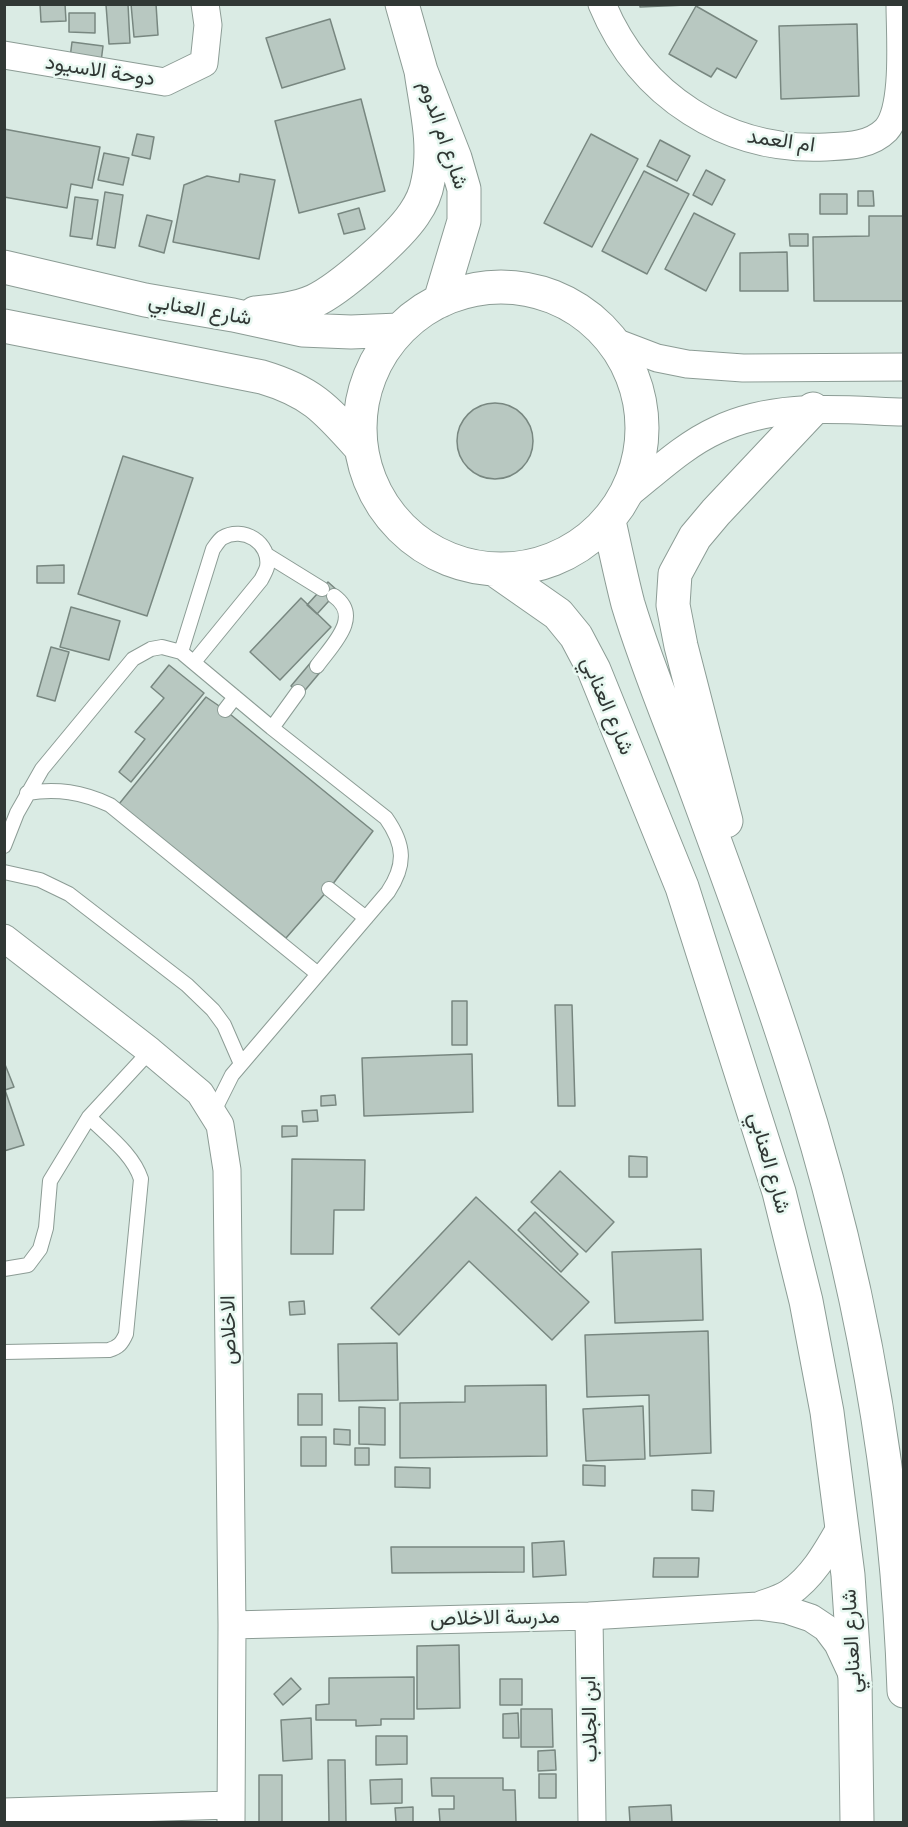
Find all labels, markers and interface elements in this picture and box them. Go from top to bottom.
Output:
street label: دوحة الاسيود [43,50,157,92]
street label: شارع ام الدوم [413,77,473,193]
street label: ام العمد [745,124,817,158]
street label: شارع العنابي [146,289,254,331]
street label: شارع العنابي [575,653,639,759]
street label: شارع العنابي [743,1109,795,1217]
street label: الاخلاص [216,1295,242,1365]
street label: شارع العنابي [837,1588,867,1694]
street label: مدرسة الاخلاص [430,1604,560,1632]
street label: ابن الجلاب [577,1675,603,1763]

